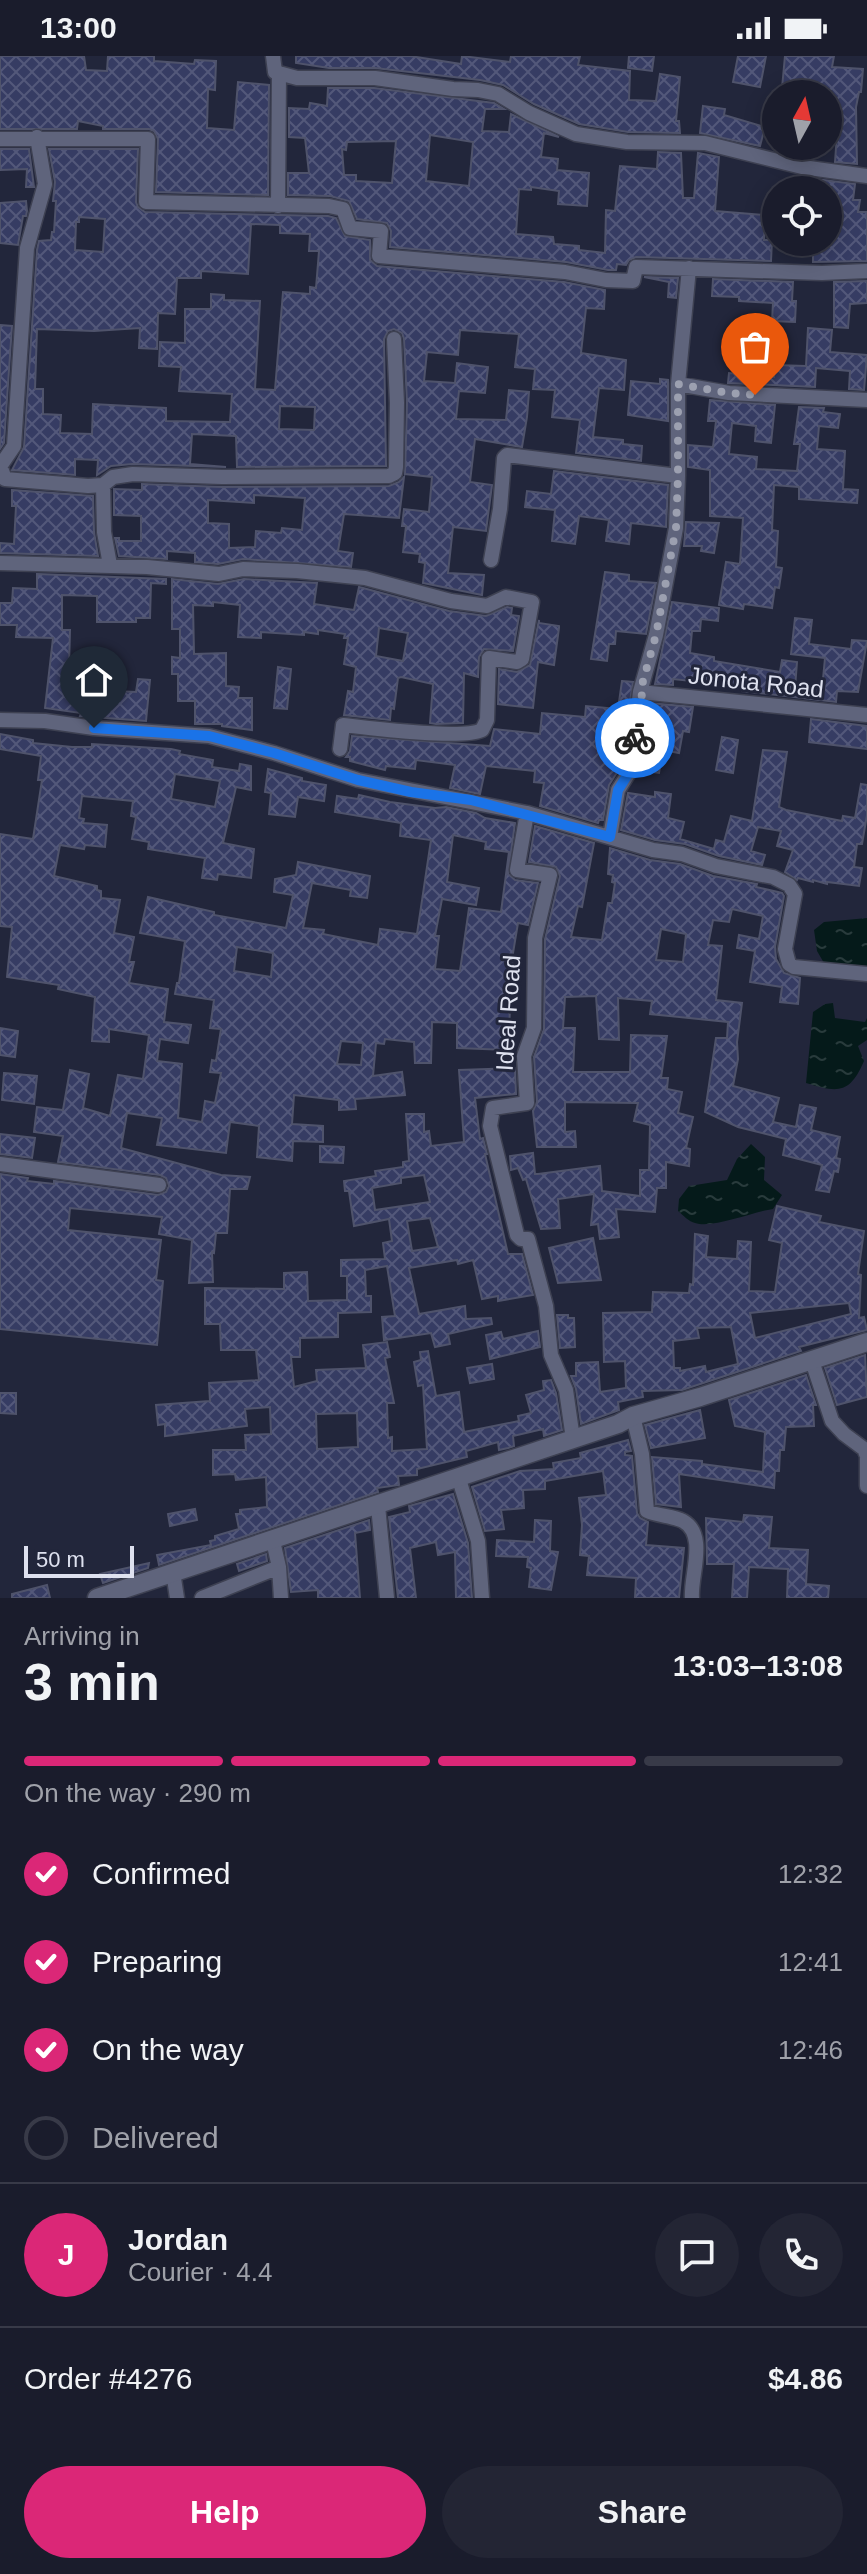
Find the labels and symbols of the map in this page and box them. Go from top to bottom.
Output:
north arrow [762,80,842,160]
pin [721,313,789,395]
pin [60,646,128,728]
street label: Jonota Road [687,661,825,703]
courier [595,698,675,778]
street label: Ideal Road [490,954,526,1072]
scale bar [24,1542,134,1578]

